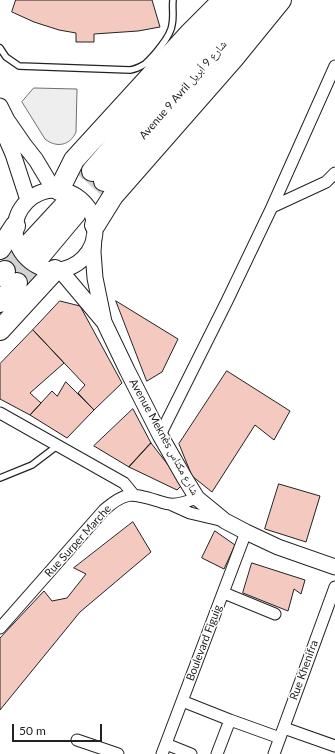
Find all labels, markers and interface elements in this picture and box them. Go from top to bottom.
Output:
street label: Avenue 9 Avril شارع 9 أبريل [137,38,229,142]
street label: Avenue Meknès شارع مكناس [126,376,202,498]
street label: Rue Surper Marche [42,502,114,580]
street label: Boulevard Figuig [183,603,225,683]
street label: Rue Khenifra [287,638,321,702]
scale bar [14,716,104,742]
text: 50 m [19,723,46,738]

